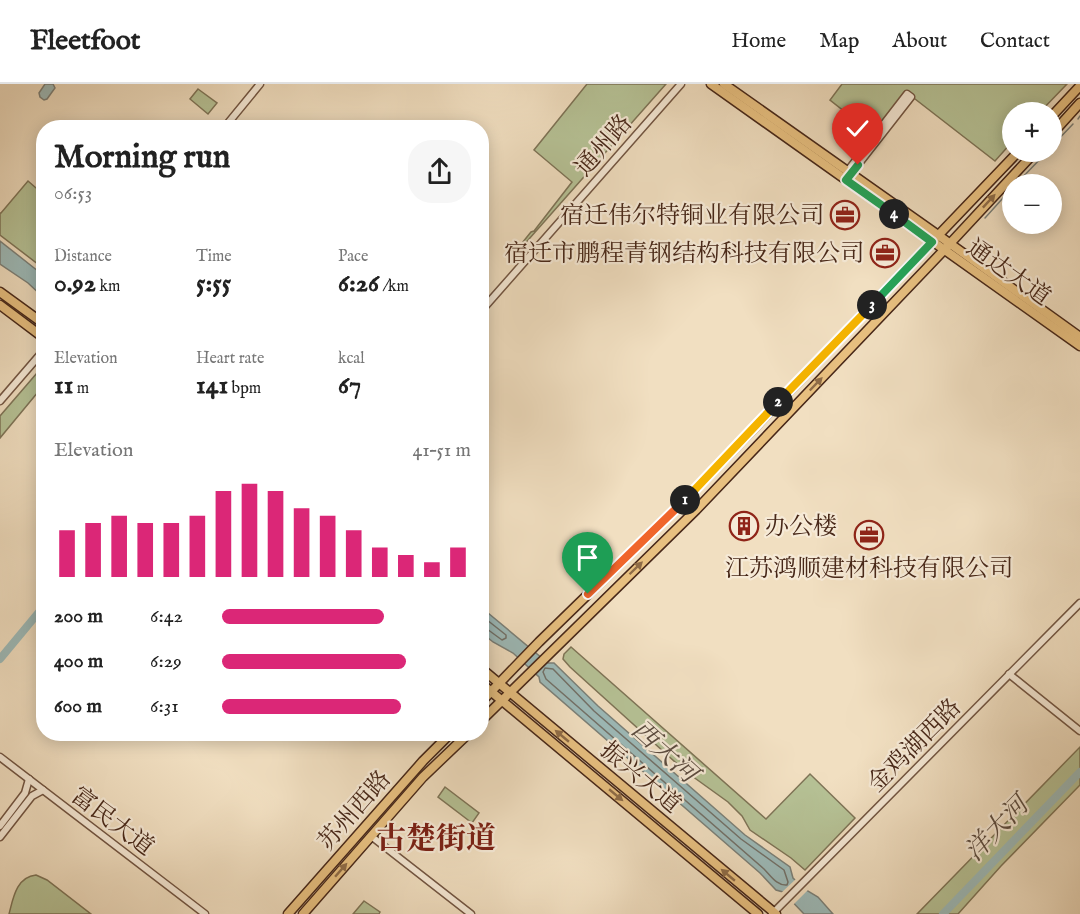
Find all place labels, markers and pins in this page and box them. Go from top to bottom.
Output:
pin [832,103,883,165]
office icon: 宿迁伟尔特铜业有限公司 [829,199,861,231]
pin: 4 [879,199,909,229]
place label: 宿迁伟尔特铜业有限公司 [560,201,824,232]
office icon: 宿迁市鹏程青钢结构科技有限公司 [869,237,901,269]
place label: 宿迁市鹏程青钢结构科技有限公司 [504,239,864,270]
pin: 3 [857,290,887,320]
pin: 2 [763,387,793,417]
pin: 1 [670,485,700,515]
building icon: 办公楼 [728,510,760,542]
place label: 办公楼 [765,512,837,543]
office icon: 江苏鸿顺建材科技有限公司 [853,519,885,551]
pin [562,532,613,594]
place label: 江苏鸿顺建材科技有限公司 [725,554,1013,585]

